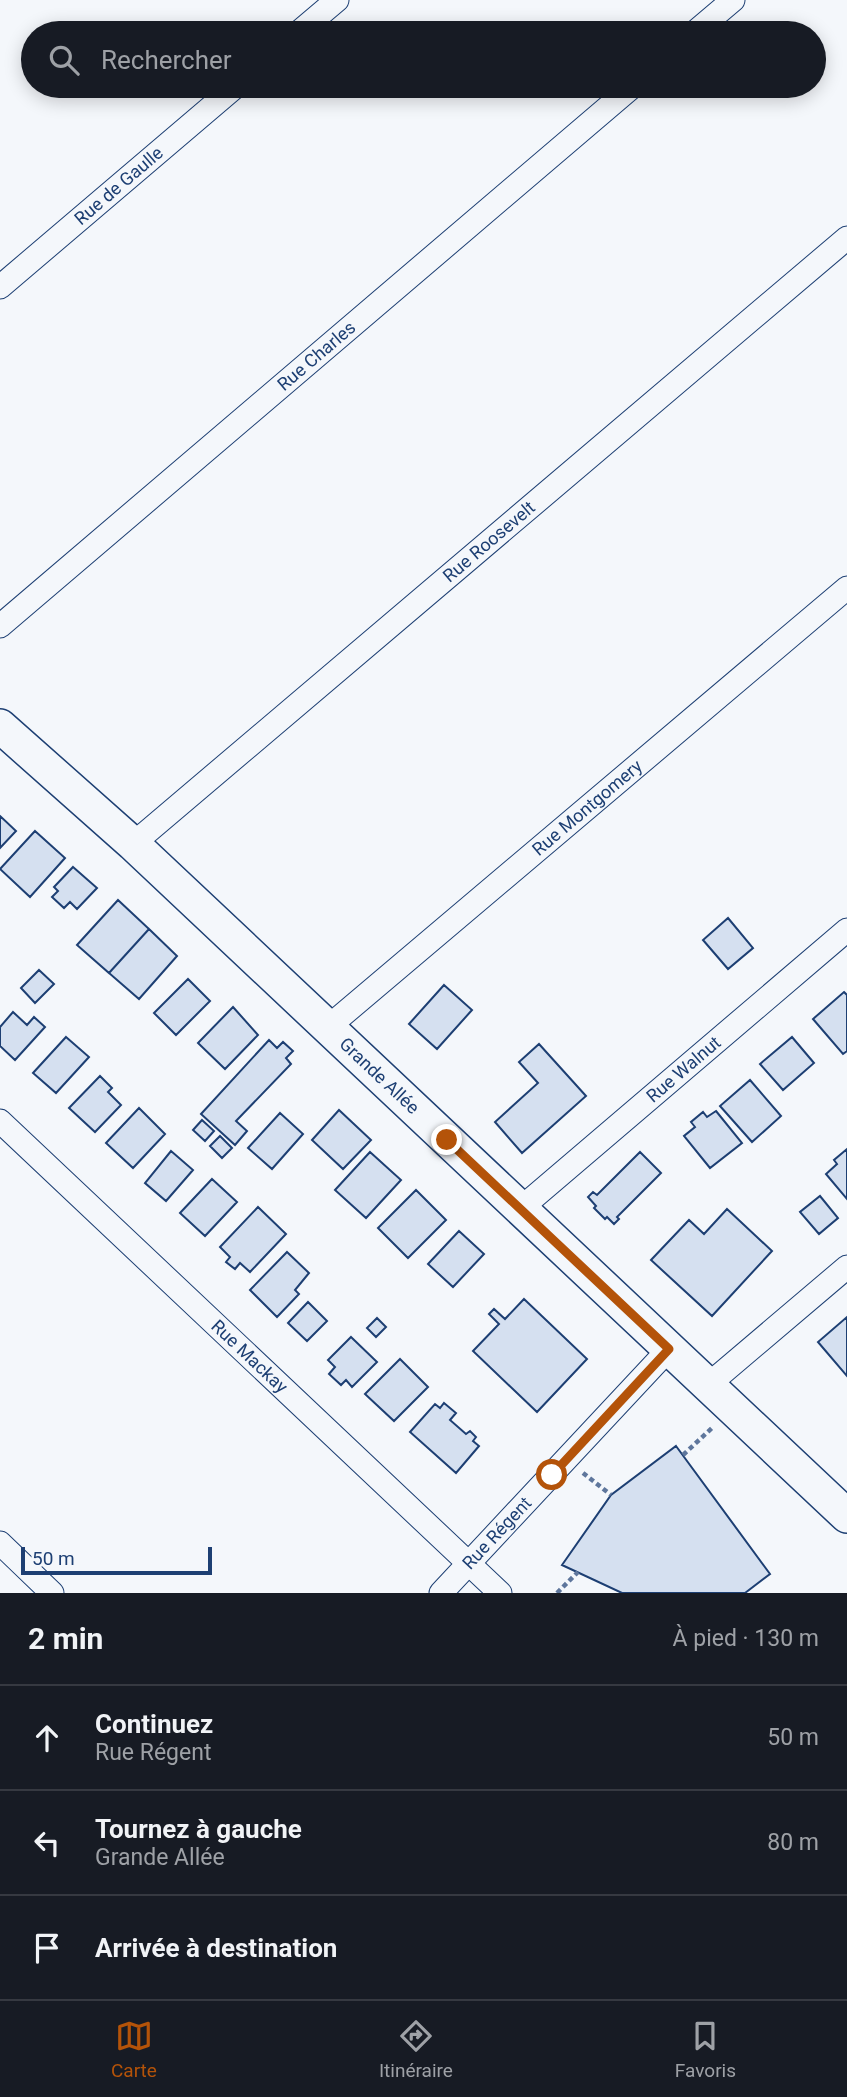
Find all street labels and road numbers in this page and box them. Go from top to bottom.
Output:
street label: Rue de Gaulle [70,142,167,229]
street label: Rue Charles [273,317,359,395]
street label: Rue Roosevelt [439,497,539,586]
street label: Rue Montgomery [528,755,647,860]
street label: Rue Walnut [642,1032,725,1106]
street label: Grande Allée [335,1033,424,1118]
street label: Rue Mackay [207,1315,293,1397]
street label: Rue Régent [458,1492,535,1573]

